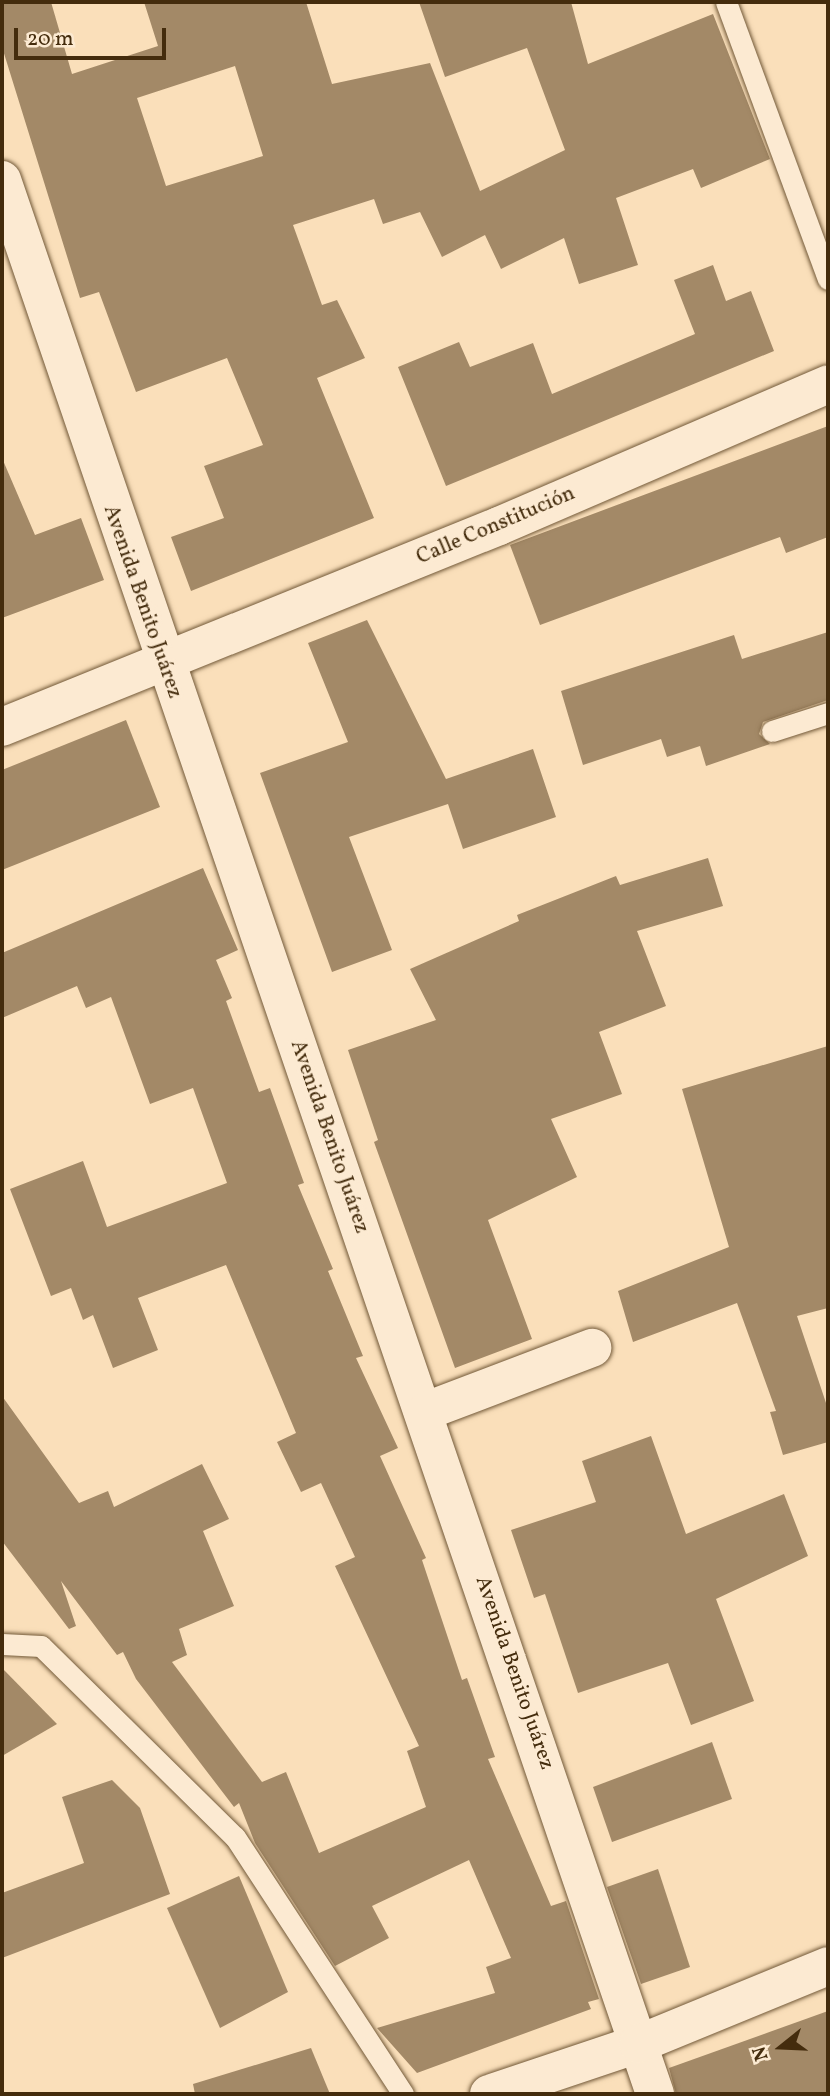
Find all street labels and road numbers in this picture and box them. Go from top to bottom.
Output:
street label: Calle Constitución [413,481,579,571]
street label: Avenida Benito Juárez [97,502,187,702]
street label: Avenida Benito Juárez [284,1037,374,1237]
street label: Avenida Benito Juárez [469,1573,559,1773]

